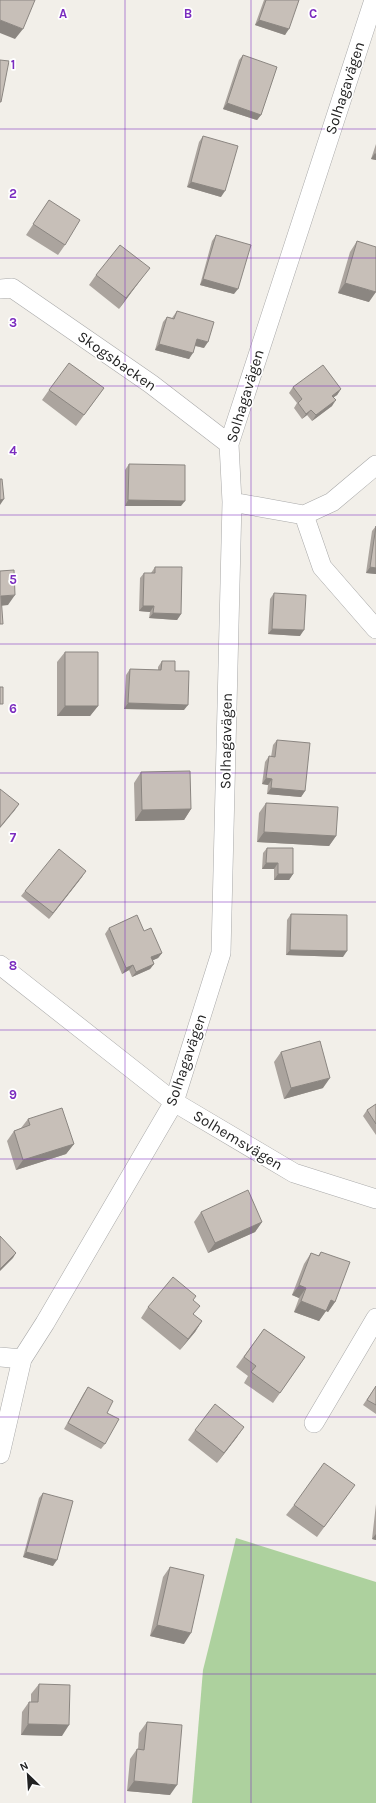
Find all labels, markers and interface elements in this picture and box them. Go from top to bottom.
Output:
text: A [59,6,67,21]
text: B [184,6,192,21]
text: C [309,6,317,21]
street label: Solhagavägen [322,39,368,137]
text: 1 [11,57,15,72]
text: 2 [9,186,17,201]
text: 3 [9,315,17,330]
street label: Skogsbacken [74,327,160,395]
street label: Solhagavägen [222,347,268,445]
text: 4 [9,443,17,458]
text: 5 [9,572,17,587]
street label: Solhagavägen [216,693,236,789]
text: 6 [9,701,17,716]
text: 7 [10,830,17,845]
text: 8 [9,958,17,973]
street label: Solhagavägen [162,1011,210,1109]
text: 9 [9,1087,17,1102]
street label: Solhemsvägen [190,1106,286,1174]
north arrow [8,1755,48,1795]
text: N [18,1759,30,1774]

